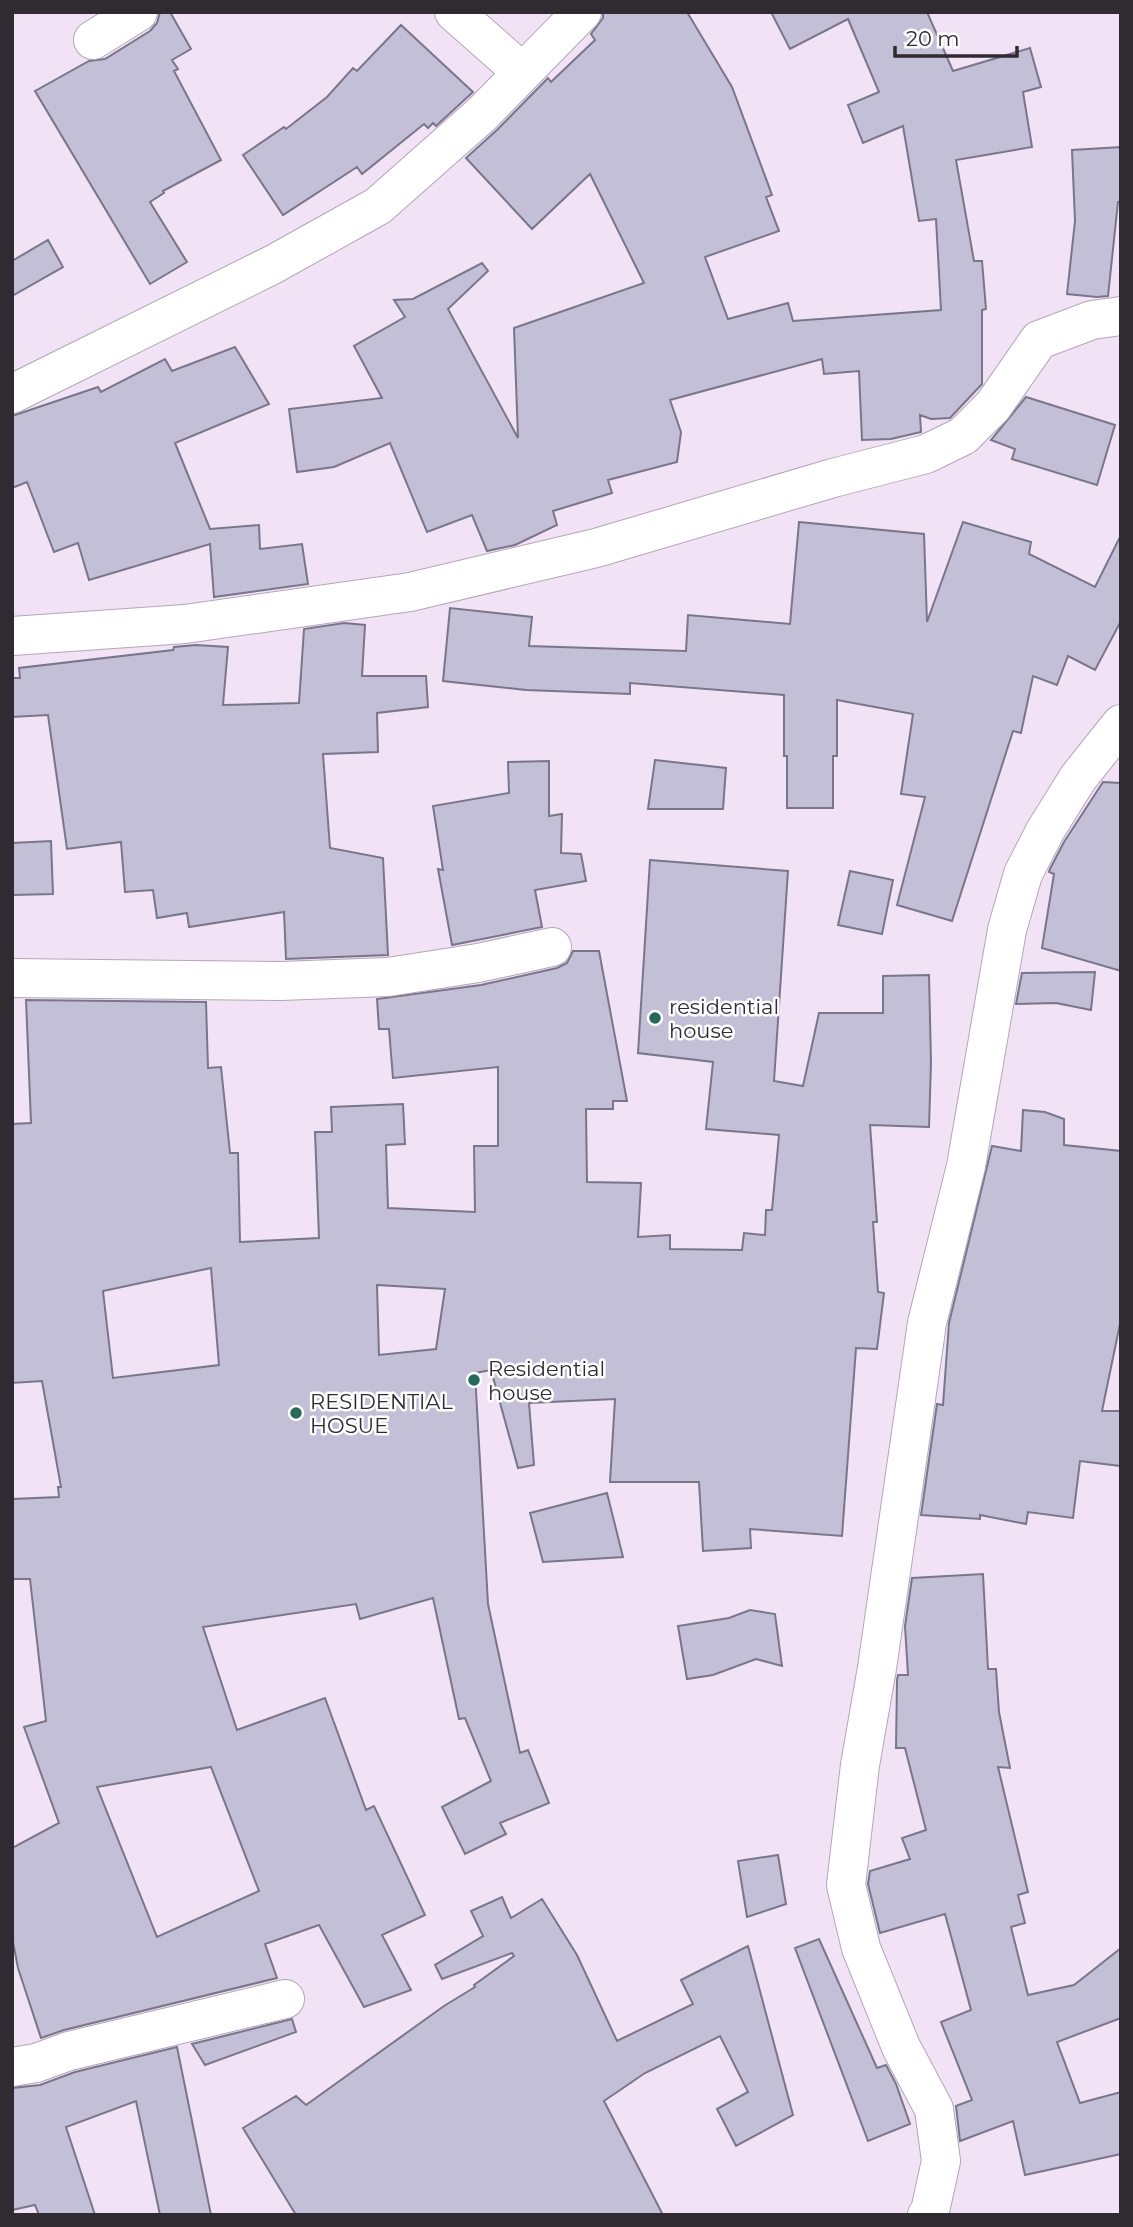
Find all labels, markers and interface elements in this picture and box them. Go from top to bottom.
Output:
scale bar [895,14,1018,58]
text: 20 m [906,26,960,51]
place label: residential house [669,994,779,1043]
marker: residential house [647,1010,663,1026]
place label: Residential house [488,1356,605,1405]
marker: Residential house [466,1372,482,1388]
place label: RESIDENTIAL HOSUE [310,1389,453,1438]
marker: RESIDENTIAL HOSUE [288,1405,304,1421]

